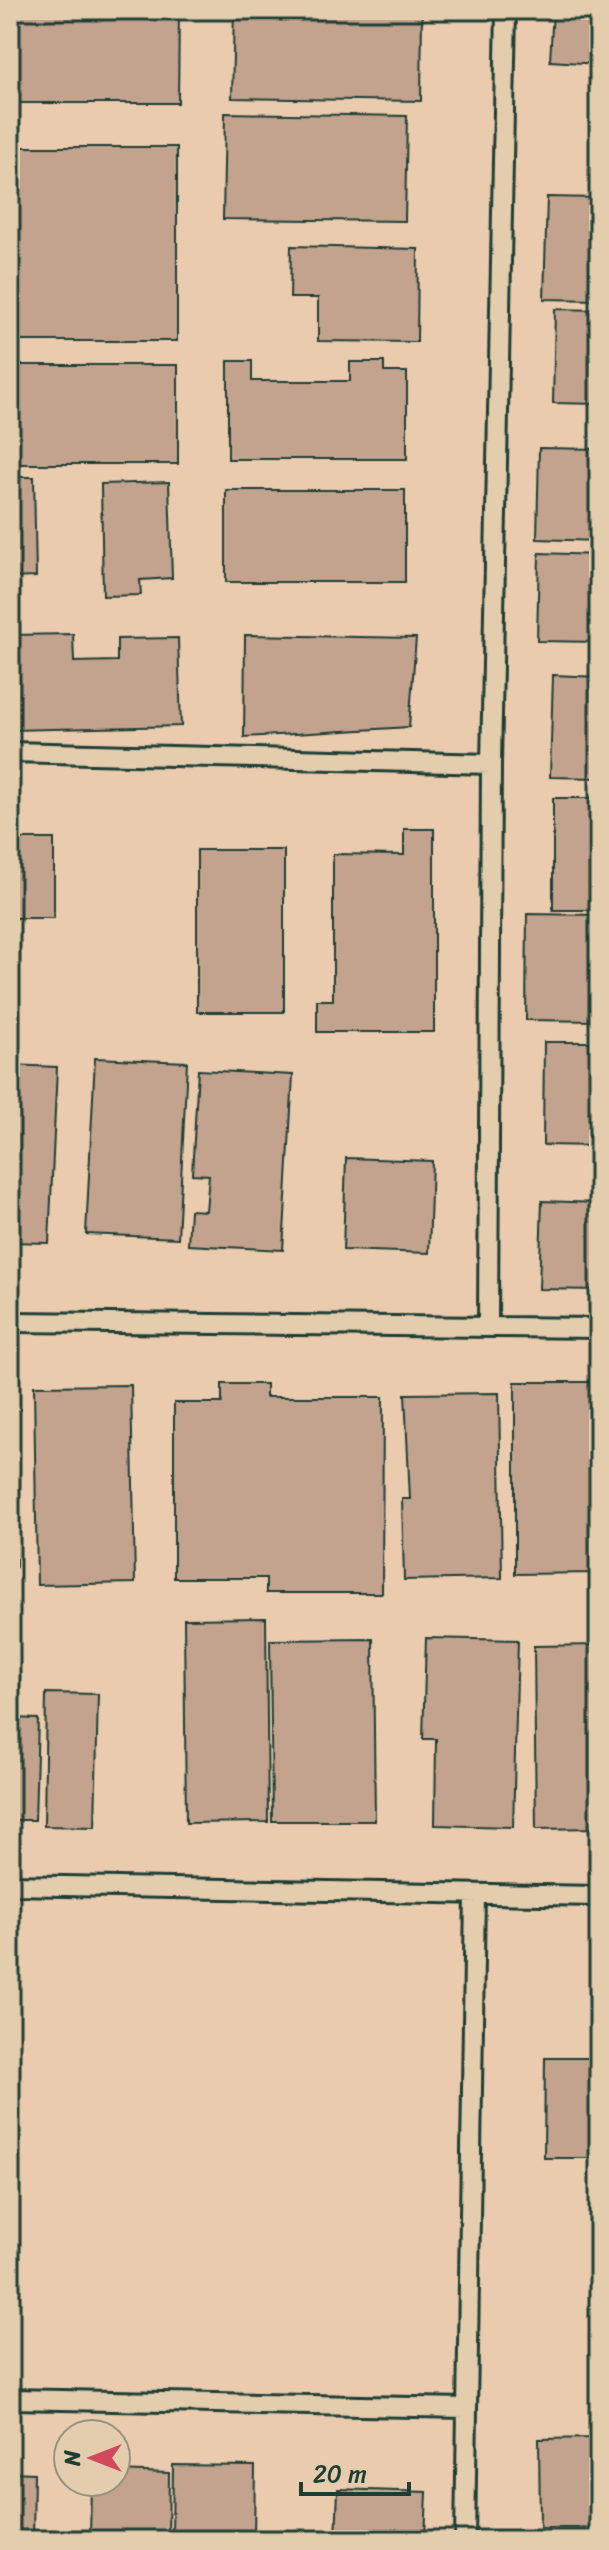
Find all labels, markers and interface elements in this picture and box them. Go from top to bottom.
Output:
north arrow [52,2418,132,2498]
scale bar [301,2446,409,2496]
text: N [53,2450,92,2467]
text: 20 m [313,2453,367,2495]

